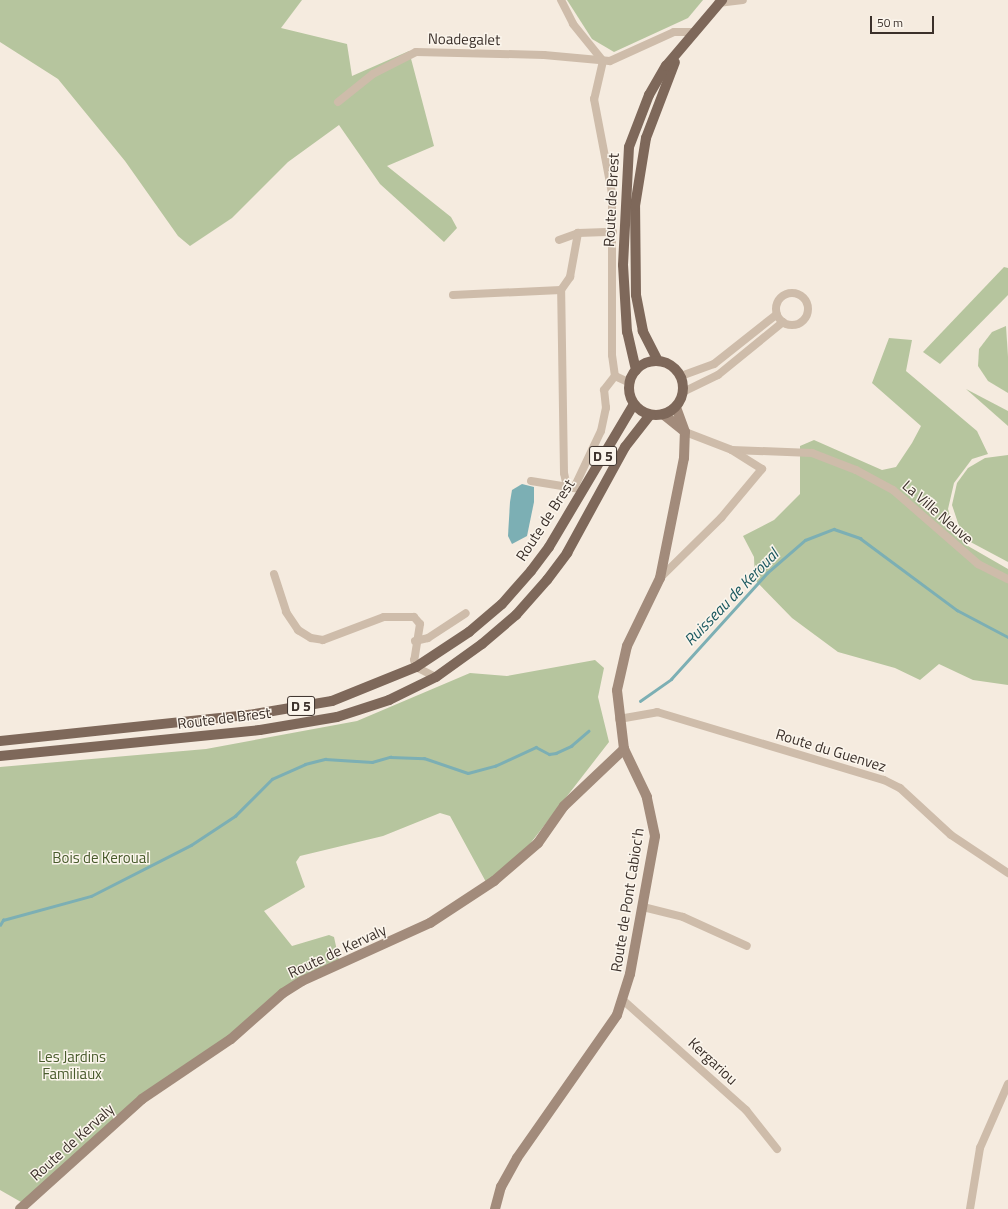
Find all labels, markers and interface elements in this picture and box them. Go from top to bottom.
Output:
scale bar [872,8,936,34]
text: 50 m [877,13,903,32]
street label: Noadegalet [428,29,500,49]
street label: Route de Brest [600,153,622,247]
road number: D 5 [589,444,617,468]
street label: Route de Brest [512,476,578,564]
street label: La Ville Neuve [899,476,977,548]
water label: Ruisseau de Keroual [680,545,782,649]
road number: D 5 [287,694,315,718]
street label: Route de Brest [176,703,272,733]
street label: Route du Guenvez [774,725,888,775]
street label: Route de Pont Cabioc'h [607,827,647,973]
park label: Bois de Keroual [52,849,150,867]
street label: Route de Kervaly [285,920,389,982]
street label: Kergariou [685,1034,741,1088]
park label: Les Jardins Familiaux [38,1047,106,1082]
street label: Route de Kervaly [26,1100,118,1184]

